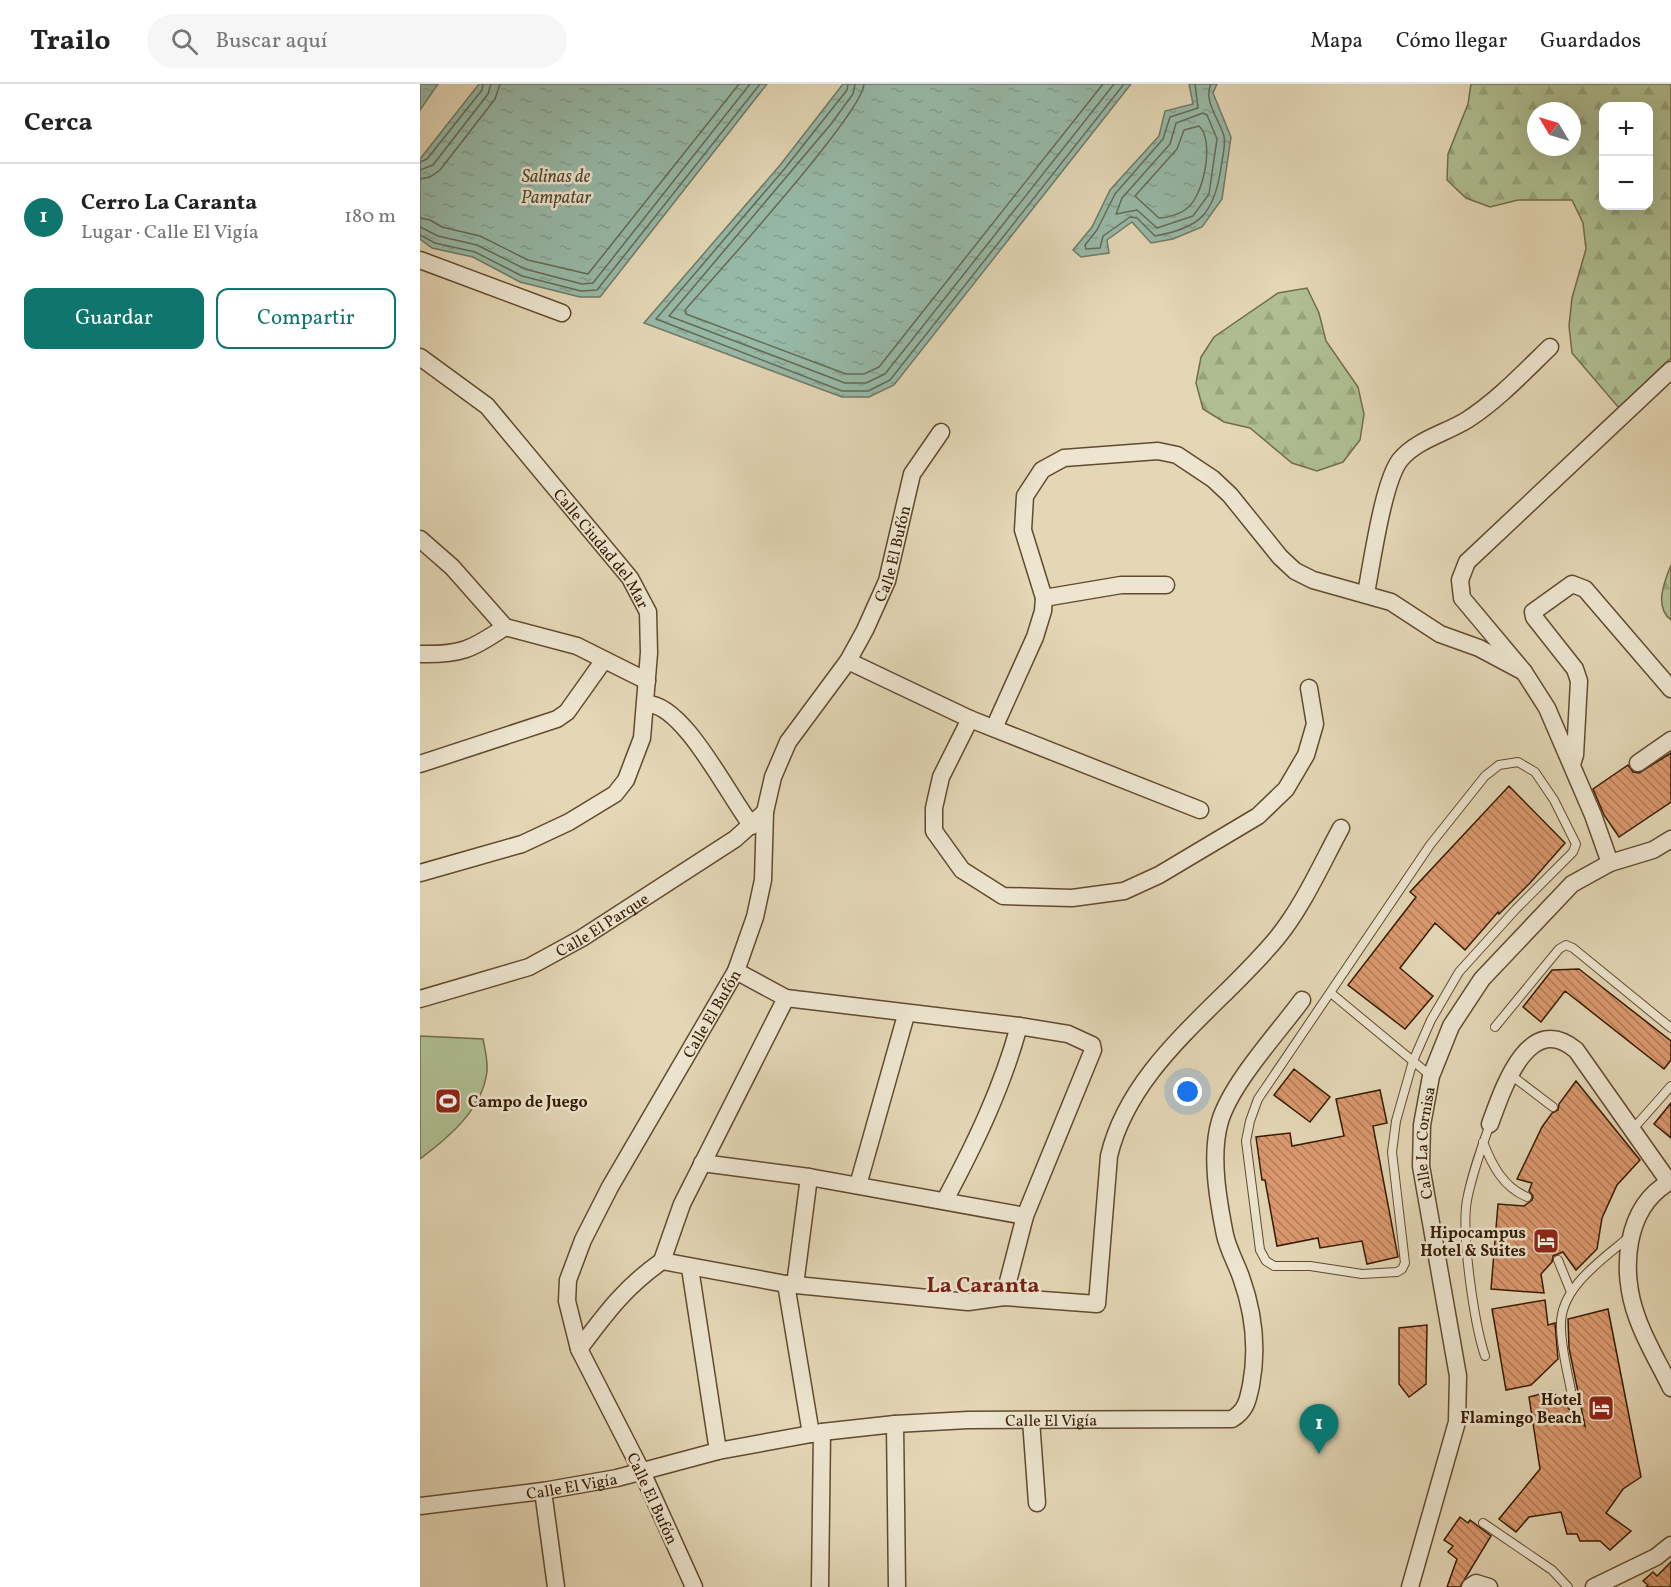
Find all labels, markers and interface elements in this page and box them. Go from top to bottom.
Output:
search box [147,14,567,68]
text: Trailo [30,22,111,61]
icon: search [168,25,201,58]
text: Buscar aquí [216,26,327,57]
text: Mapa [1310,27,1363,56]
text: Cómo llegar [1396,27,1507,56]
text: Guardados [1540,27,1641,56]
north arrow [1527,102,1581,156]
map controls [1599,102,1653,210]
button: + [1599,102,1653,156]
text: Cerca [24,105,93,141]
button: − [1599,156,1653,210]
water label: Salinas de Pampatar [521,165,592,211]
text: Cerro La Caranta [81,188,257,219]
text: 1 [39,203,48,231]
text: 180 m [344,203,396,231]
text: Lugar · Calle El Vigía [81,219,259,247]
button: Guardar [24,288,204,349]
button: Compartir [216,288,396,349]
street label: Calle Ciudad del Mar [547,485,653,613]
street label: Calle El Bufón [870,504,917,606]
street label: Calle El Parque [552,889,654,963]
street label: Calle El Bufón [679,966,747,1063]
your location [1173,1077,1202,1106]
street label: Calle La Cornisa [1412,1085,1442,1201]
sports icon: Campo de Juego [433,1086,463,1116]
place label: Campo de Juego [468,1092,588,1114]
place label: Hipocampus Hotel & Suites [1420,1223,1526,1263]
hotel icon: Hipocampus Hotel & Suites [1531,1226,1561,1256]
district label: La Caranta [927,1271,1039,1302]
place label: Hotel Flamingo Beach [1460,1390,1583,1430]
hotel icon: Hotel Flamingo Beach [1586,1393,1616,1423]
pin: 1 [1300,1404,1338,1454]
street label: Calle El Vigía [1005,1411,1097,1433]
street label: Calle El Bufón [620,1449,682,1548]
street label: Calle El Vigía [525,1469,619,1506]

